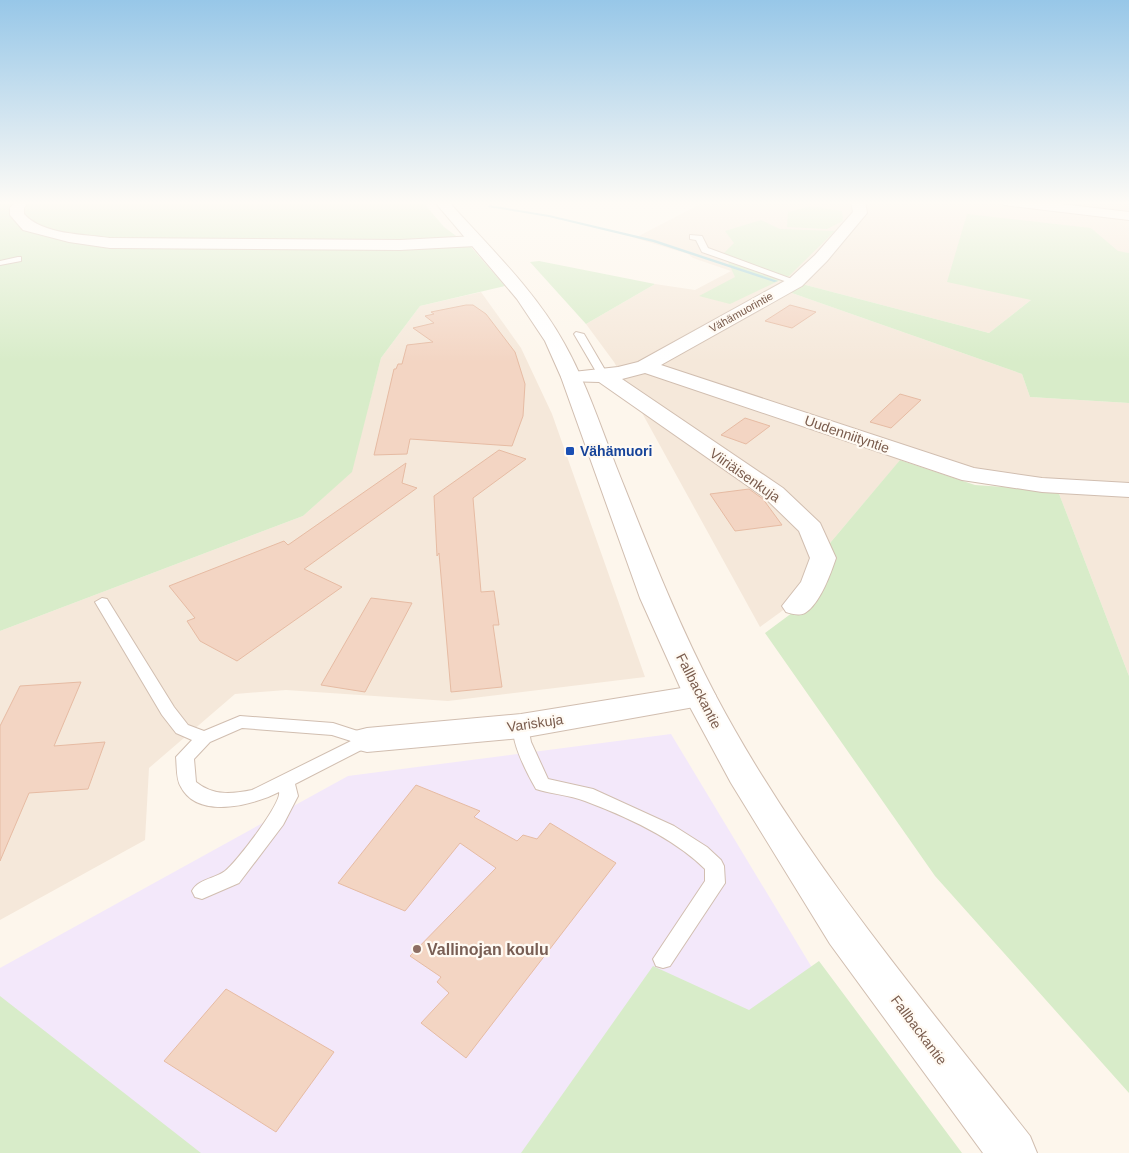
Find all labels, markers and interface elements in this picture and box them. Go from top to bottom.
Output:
street label: Vähämuorintie [707,290,775,334]
street label: Uudenniityntie [802,412,892,456]
place label: Vähämuori [580,443,652,459]
marker: Vähämuori [564,445,576,457]
street label: Viiriäisenkuja [707,445,783,505]
street label: Fallbackantie [673,651,725,732]
street label: Variskuja [506,711,564,735]
place label: Vallinojan koulu [427,941,549,958]
marker: Vallinojan koulu [411,943,423,955]
street label: Fallbackantie [888,992,950,1068]

